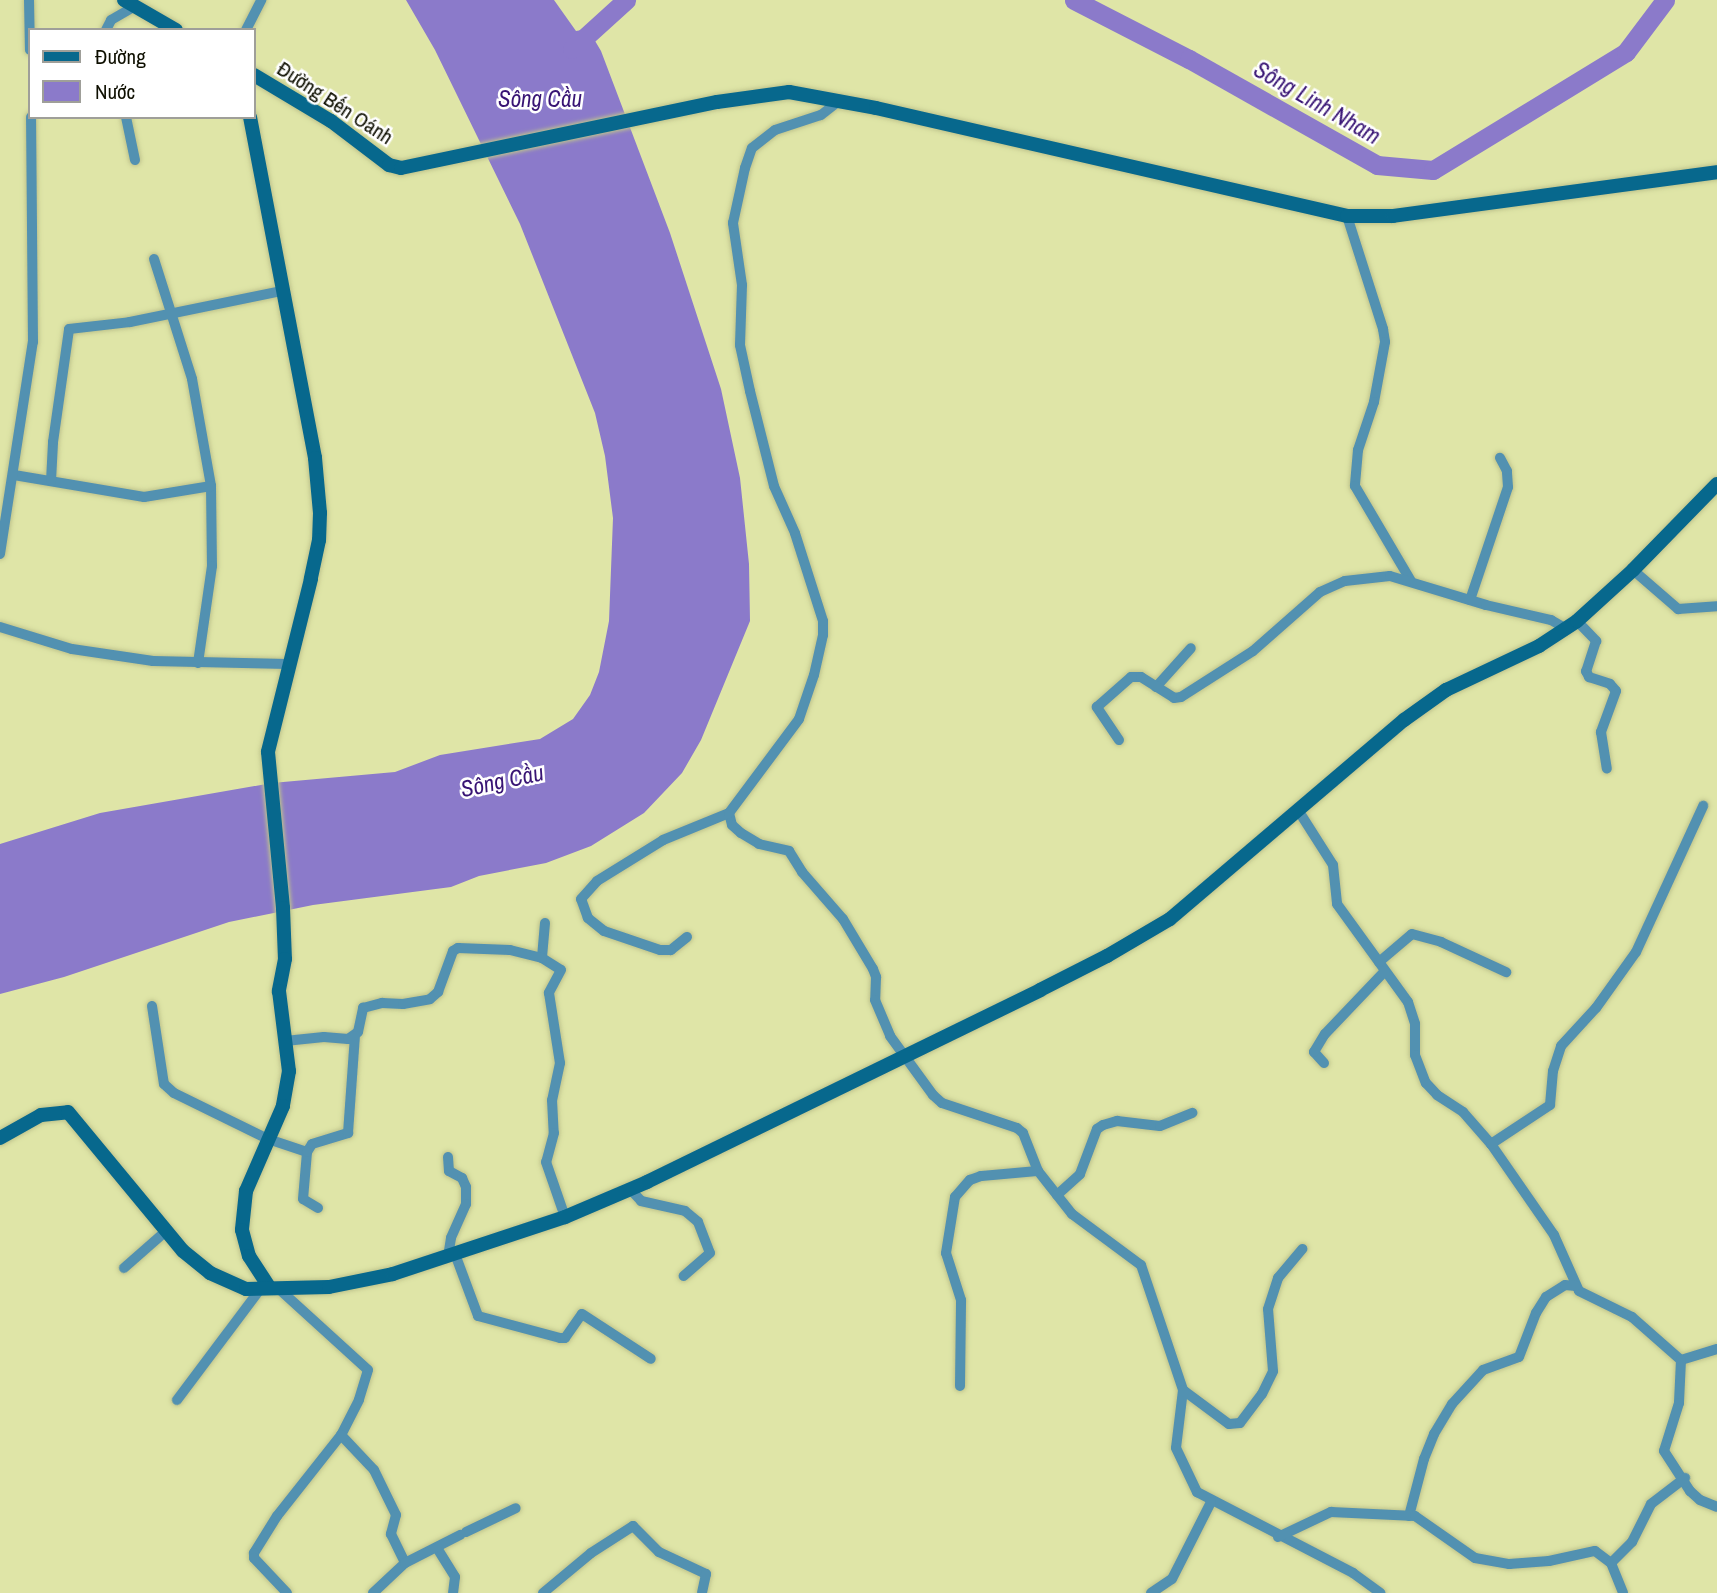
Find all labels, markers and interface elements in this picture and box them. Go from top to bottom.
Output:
legend [28,28,256,119]
text: Đường [95,42,146,71]
street label: Đường Bến Oánh [272,56,398,150]
water label: Sông Linh Nham [1249,56,1385,150]
text: Nước [95,77,135,106]
water label: Sông Cầu [498,85,582,113]
water label: Sông Cầu [458,759,546,803]

